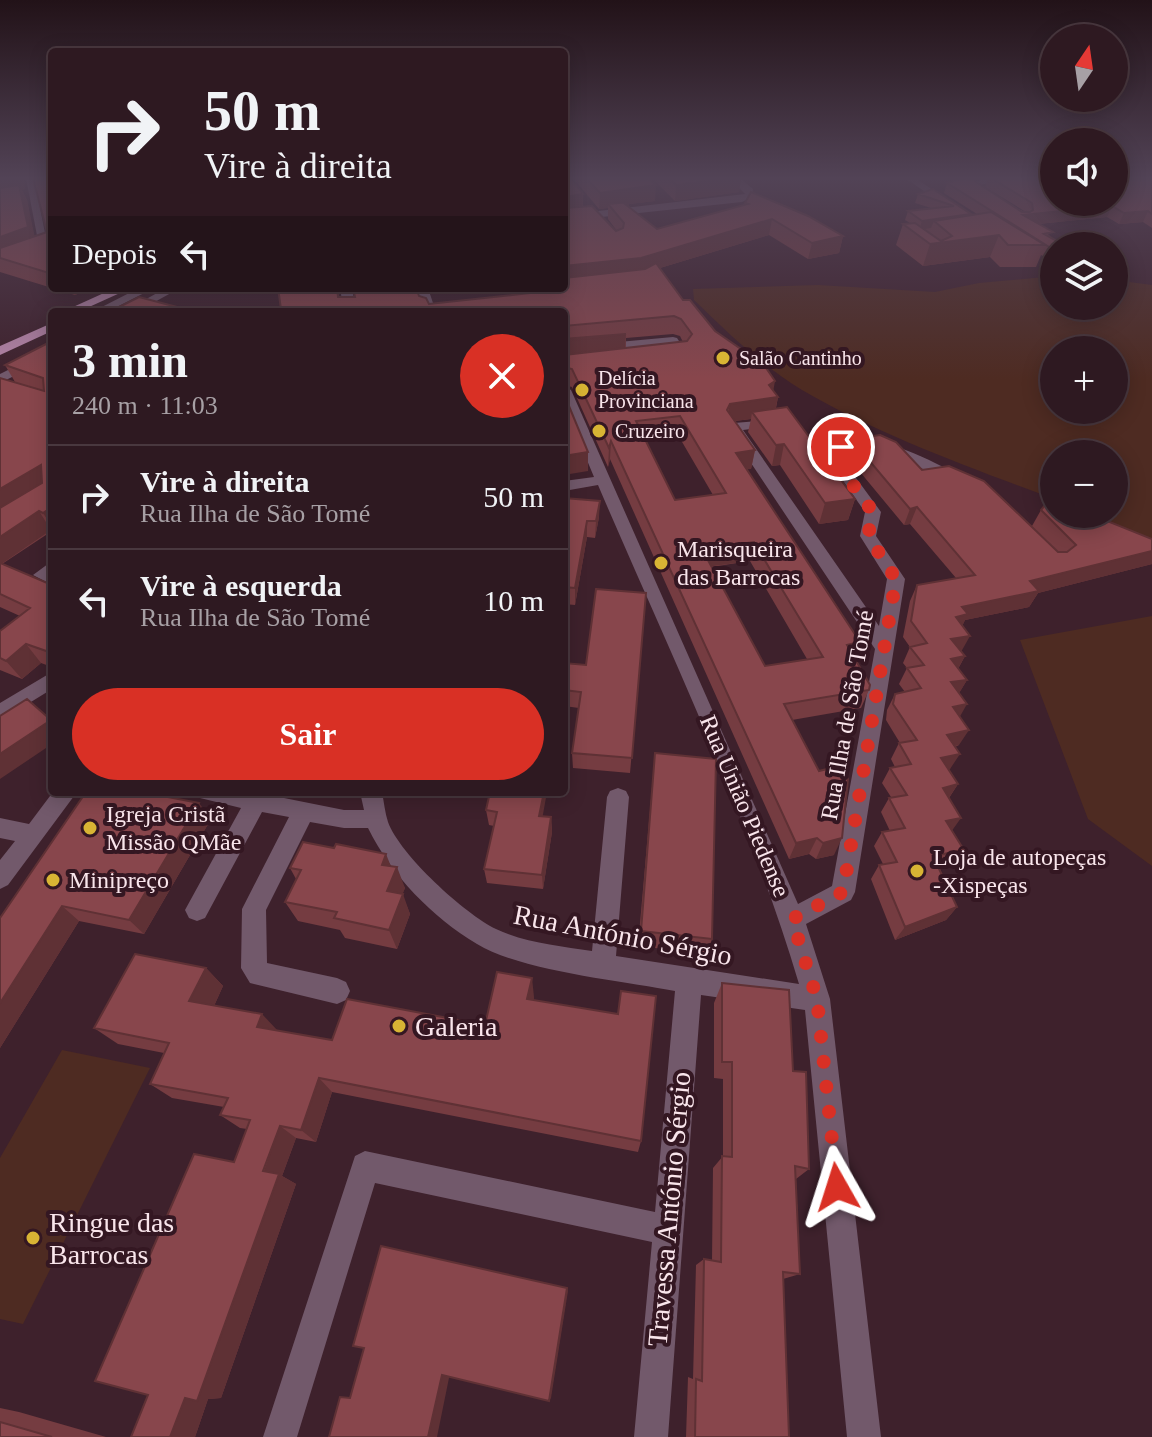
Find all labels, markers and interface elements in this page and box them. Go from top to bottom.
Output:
north arrow [1040,24,1128,112]
map controls [1040,24,1128,528]
icon: right [72,80,176,184]
text: 50 m [204,80,321,142]
button: sound [1040,128,1128,216]
text: Vire à direita [204,146,392,186]
icon: left [173,232,217,276]
button: layers [1040,232,1128,320]
text: Depois [72,237,157,270]
text: 3 min [72,334,188,387]
button: close [460,334,544,418]
button: + [1040,336,1128,424]
place label: Salão Cantinho [739,347,862,369]
marker: Salão Cantinho [714,349,732,367]
place label: Delícia Provinciana [598,367,694,412]
marker: Delícia Provinciana [573,381,591,399]
text: 240 m · 11:03 [72,391,218,420]
pin [807,413,875,481]
place label: Cruzeiro [615,420,685,442]
marker: Cruzeiro [590,422,608,440]
icon: arrive [819,425,863,469]
button: − [1040,440,1128,528]
text: Vire à direita [140,465,309,498]
icon: right [72,475,116,519]
text: 50 m [483,480,544,513]
text: Rua Ilha de São Tomé [140,499,370,528]
place label: Marisqueira das Barrocas [677,536,800,590]
marker: Marisqueira das Barrocas [652,554,670,572]
text: Vire à esquerda [140,569,342,602]
icon: left [72,579,116,623]
text: 10 m [483,584,544,617]
text: Rua Ilha de São Tomé [140,603,370,632]
street label: Rua Ilha de São Tomé [816,608,878,822]
button: Sair [72,688,544,780]
street label: Rua União Piedense [695,711,795,901]
place label: Igreja Cristã Missão QMãe [106,801,241,855]
marker: Igreja Cristã Missão QMãe [81,819,99,837]
place label: Loja de autopeças -Xispeças [933,844,1106,898]
marker: Loja de autopeças -Xispeças [908,862,926,880]
place label: Minipreço [69,867,169,893]
marker: Minipreço [44,871,62,889]
street label: Rua António Sérgio [511,899,735,971]
place label: Galeria [415,1011,498,1042]
marker: Galeria [390,1017,408,1035]
street label: Travessa António Sérgio [642,1070,696,1348]
position arrow [795,1145,879,1229]
place label: Ringue das Barrocas [49,1207,174,1270]
marker: Ringue das Barrocas [24,1229,42,1247]

